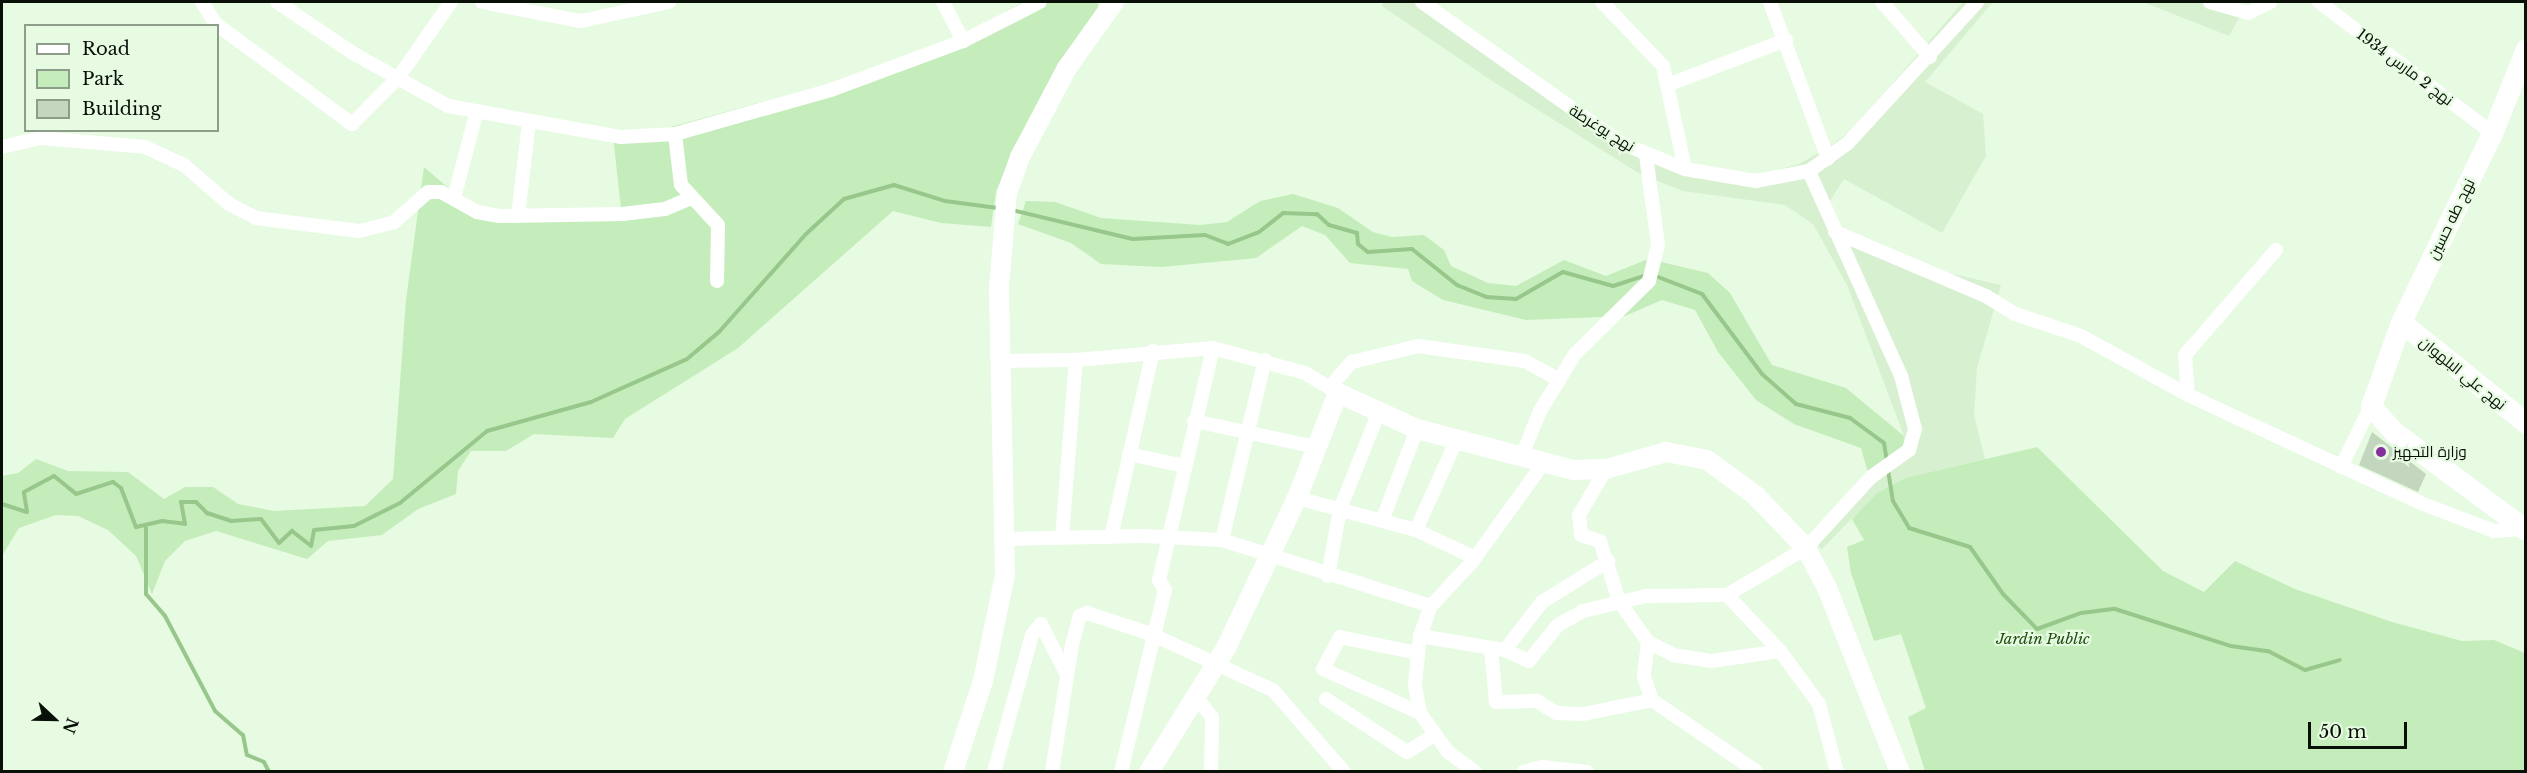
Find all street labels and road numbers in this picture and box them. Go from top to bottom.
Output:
street label: نهج 2 مارس 1934 [2353,25,2457,109]
street label: نهج يوغرطة [1566,101,1638,155]
street label: نهج طه حسين [2424,176,2478,262]
street label: نهج علي البلهوان [2416,333,2510,413]

